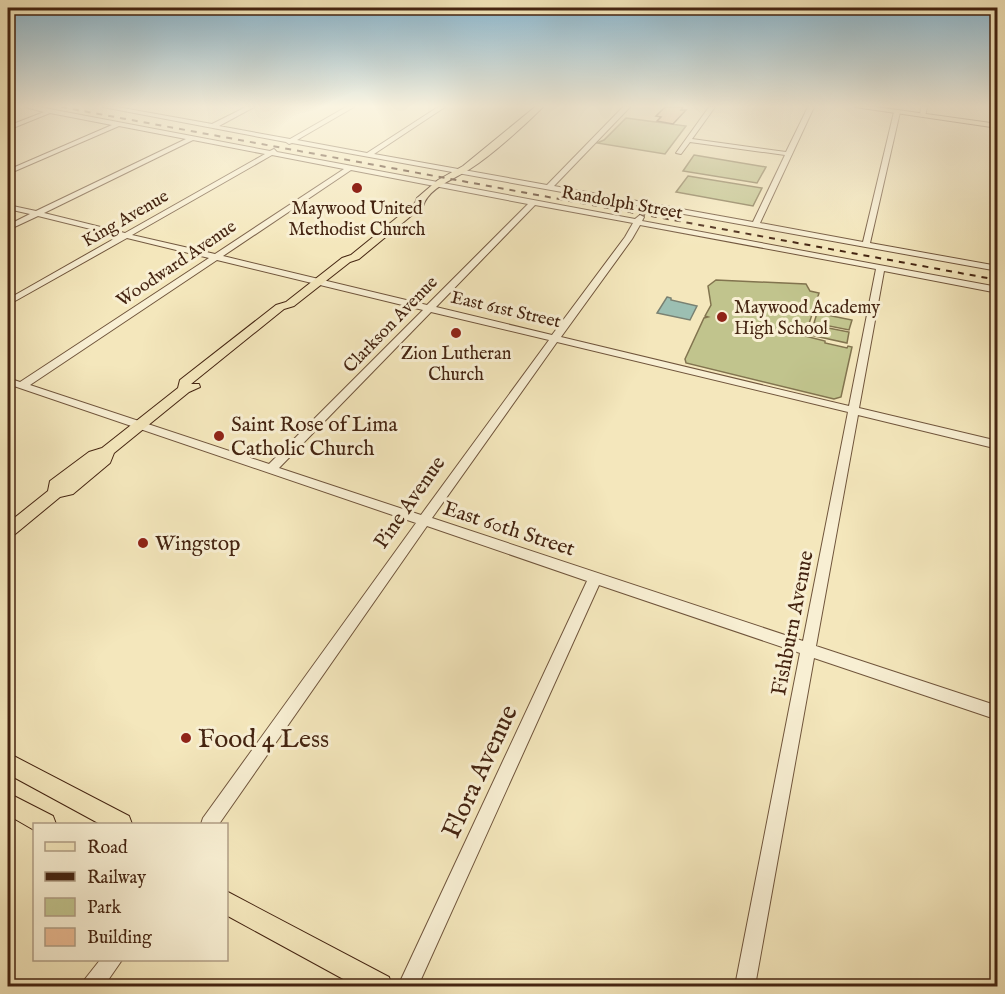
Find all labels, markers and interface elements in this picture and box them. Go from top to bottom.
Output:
marker: Maywood United Methodist Church [350,181,364,195]
street label: Randolph Street [559,181,684,225]
street label: King Avenue [78,185,173,253]
place label: Maywood United Methodist Church [289,198,426,242]
street label: Woodward Avenue [112,216,241,313]
street label: Clarkson Avenue [339,272,443,378]
street label: East 61st Street [448,287,563,334]
place label: Maywood Academy High School [734,297,880,341]
marker: Maywood Academy High School [715,310,729,324]
marker: Zion Lutheran Church [449,326,463,340]
place label: Zion Lutheran Church [401,343,512,387]
place label: Saint Rose of Lima Catholic Church [231,412,398,463]
marker: Saint Rose of Lima Catholic Church [212,429,226,443]
street label: Pine Avenue [368,451,452,555]
street label: East 60th Street [439,495,578,563]
place label: Wingstop [155,531,240,558]
marker: Wingstop [136,536,150,550]
street label: Fishburn Avenue [766,548,821,698]
street label: Flora Avenue [435,700,526,844]
place label: Food 4 Less [198,723,329,756]
marker: Food 4 Less [179,731,193,745]
legend [33,823,228,961]
text: Road [87,837,128,860]
text: Railway [87,867,146,890]
text: Park [87,897,122,920]
text: Building [87,927,152,950]

